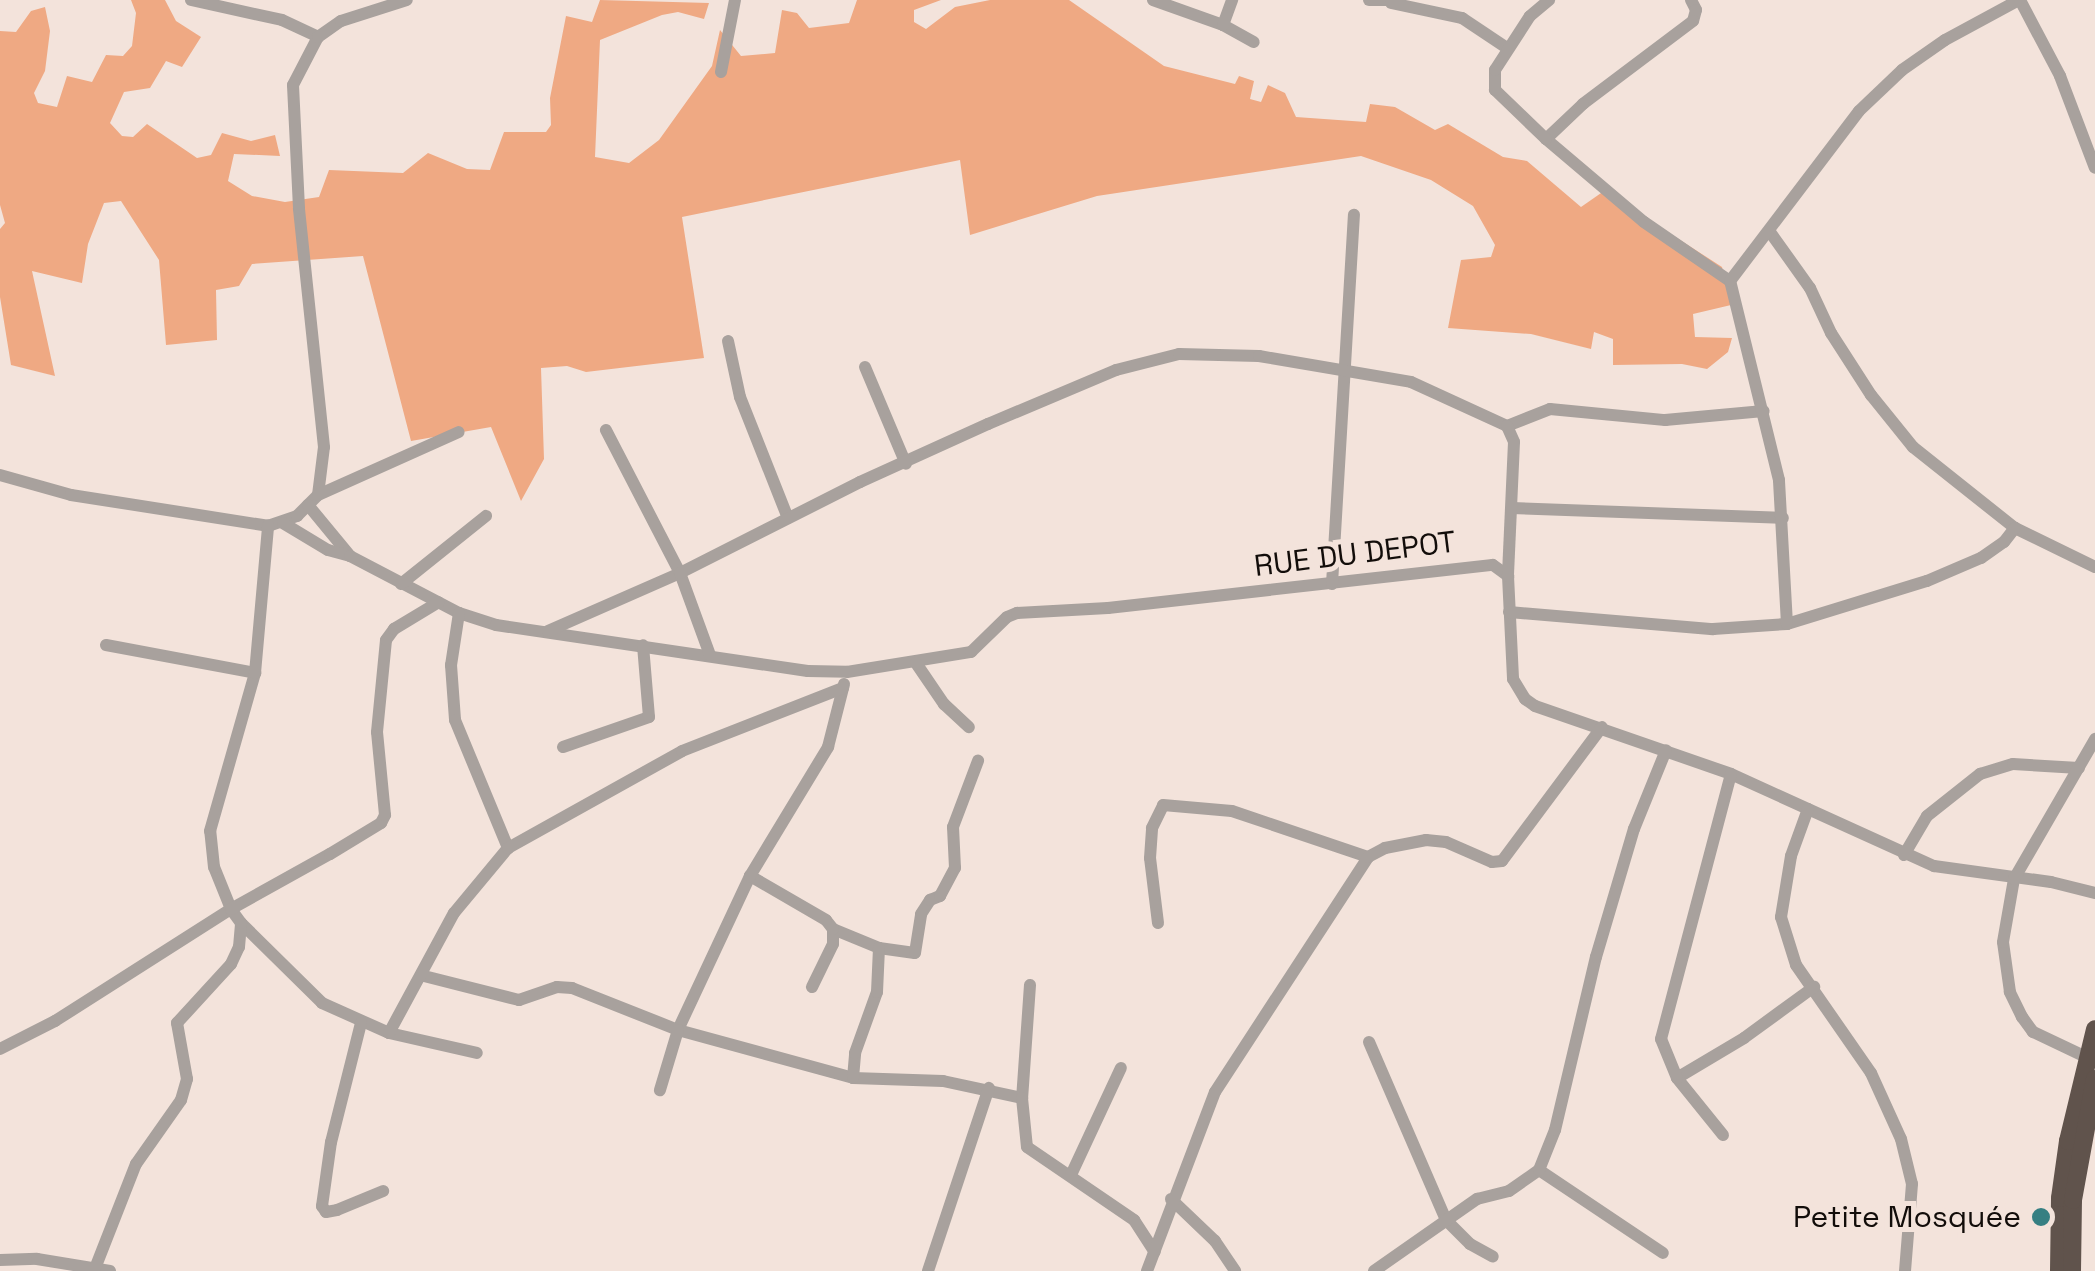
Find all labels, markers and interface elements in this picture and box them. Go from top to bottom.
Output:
street label: RUE DU DEPOT [1252,524,1458,584]
place label: Petite Mosquée [1793,1199,2021,1235]
marker: Petite Mosquée [2030,1206,2052,1228]

